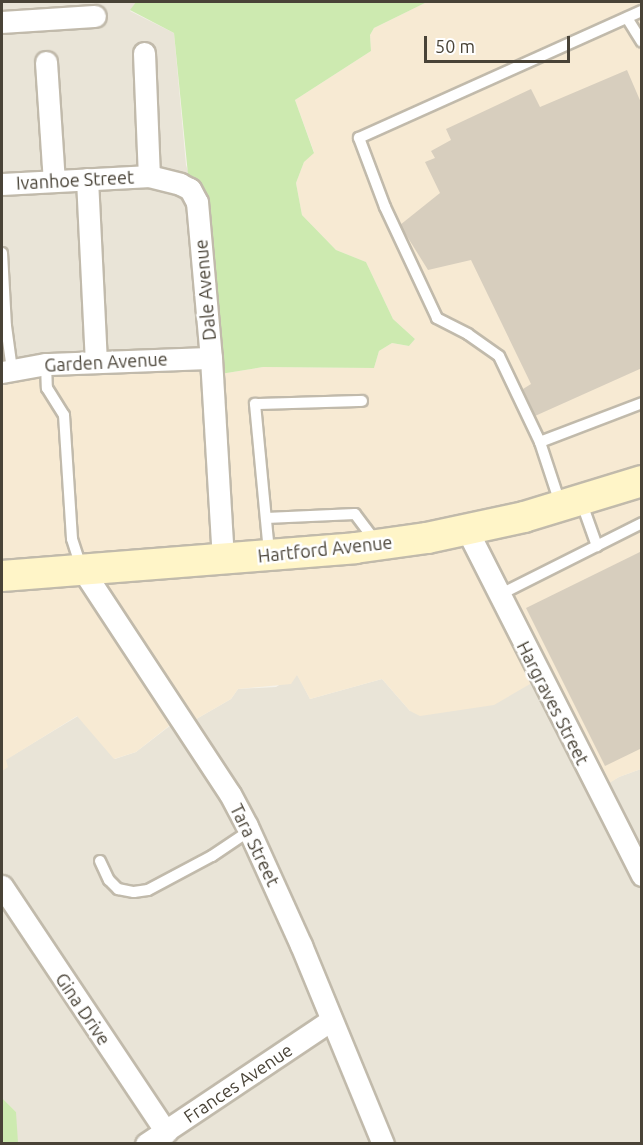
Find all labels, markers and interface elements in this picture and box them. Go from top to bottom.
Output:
scale bar [427,24,572,62]
text: 50 m [435,36,475,56]
street label: Ivanhoe Street [16,166,134,194]
street label: Dale Avenue [190,239,220,341]
street label: Garden Avenue [44,348,168,376]
street label: Hartford Avenue [257,531,393,567]
street label: Hargraves Street [513,638,593,768]
street label: Tara Street [226,800,284,890]
street label: Gina Drive [51,969,115,1049]
street label: Frances Avenue [180,1039,296,1127]

